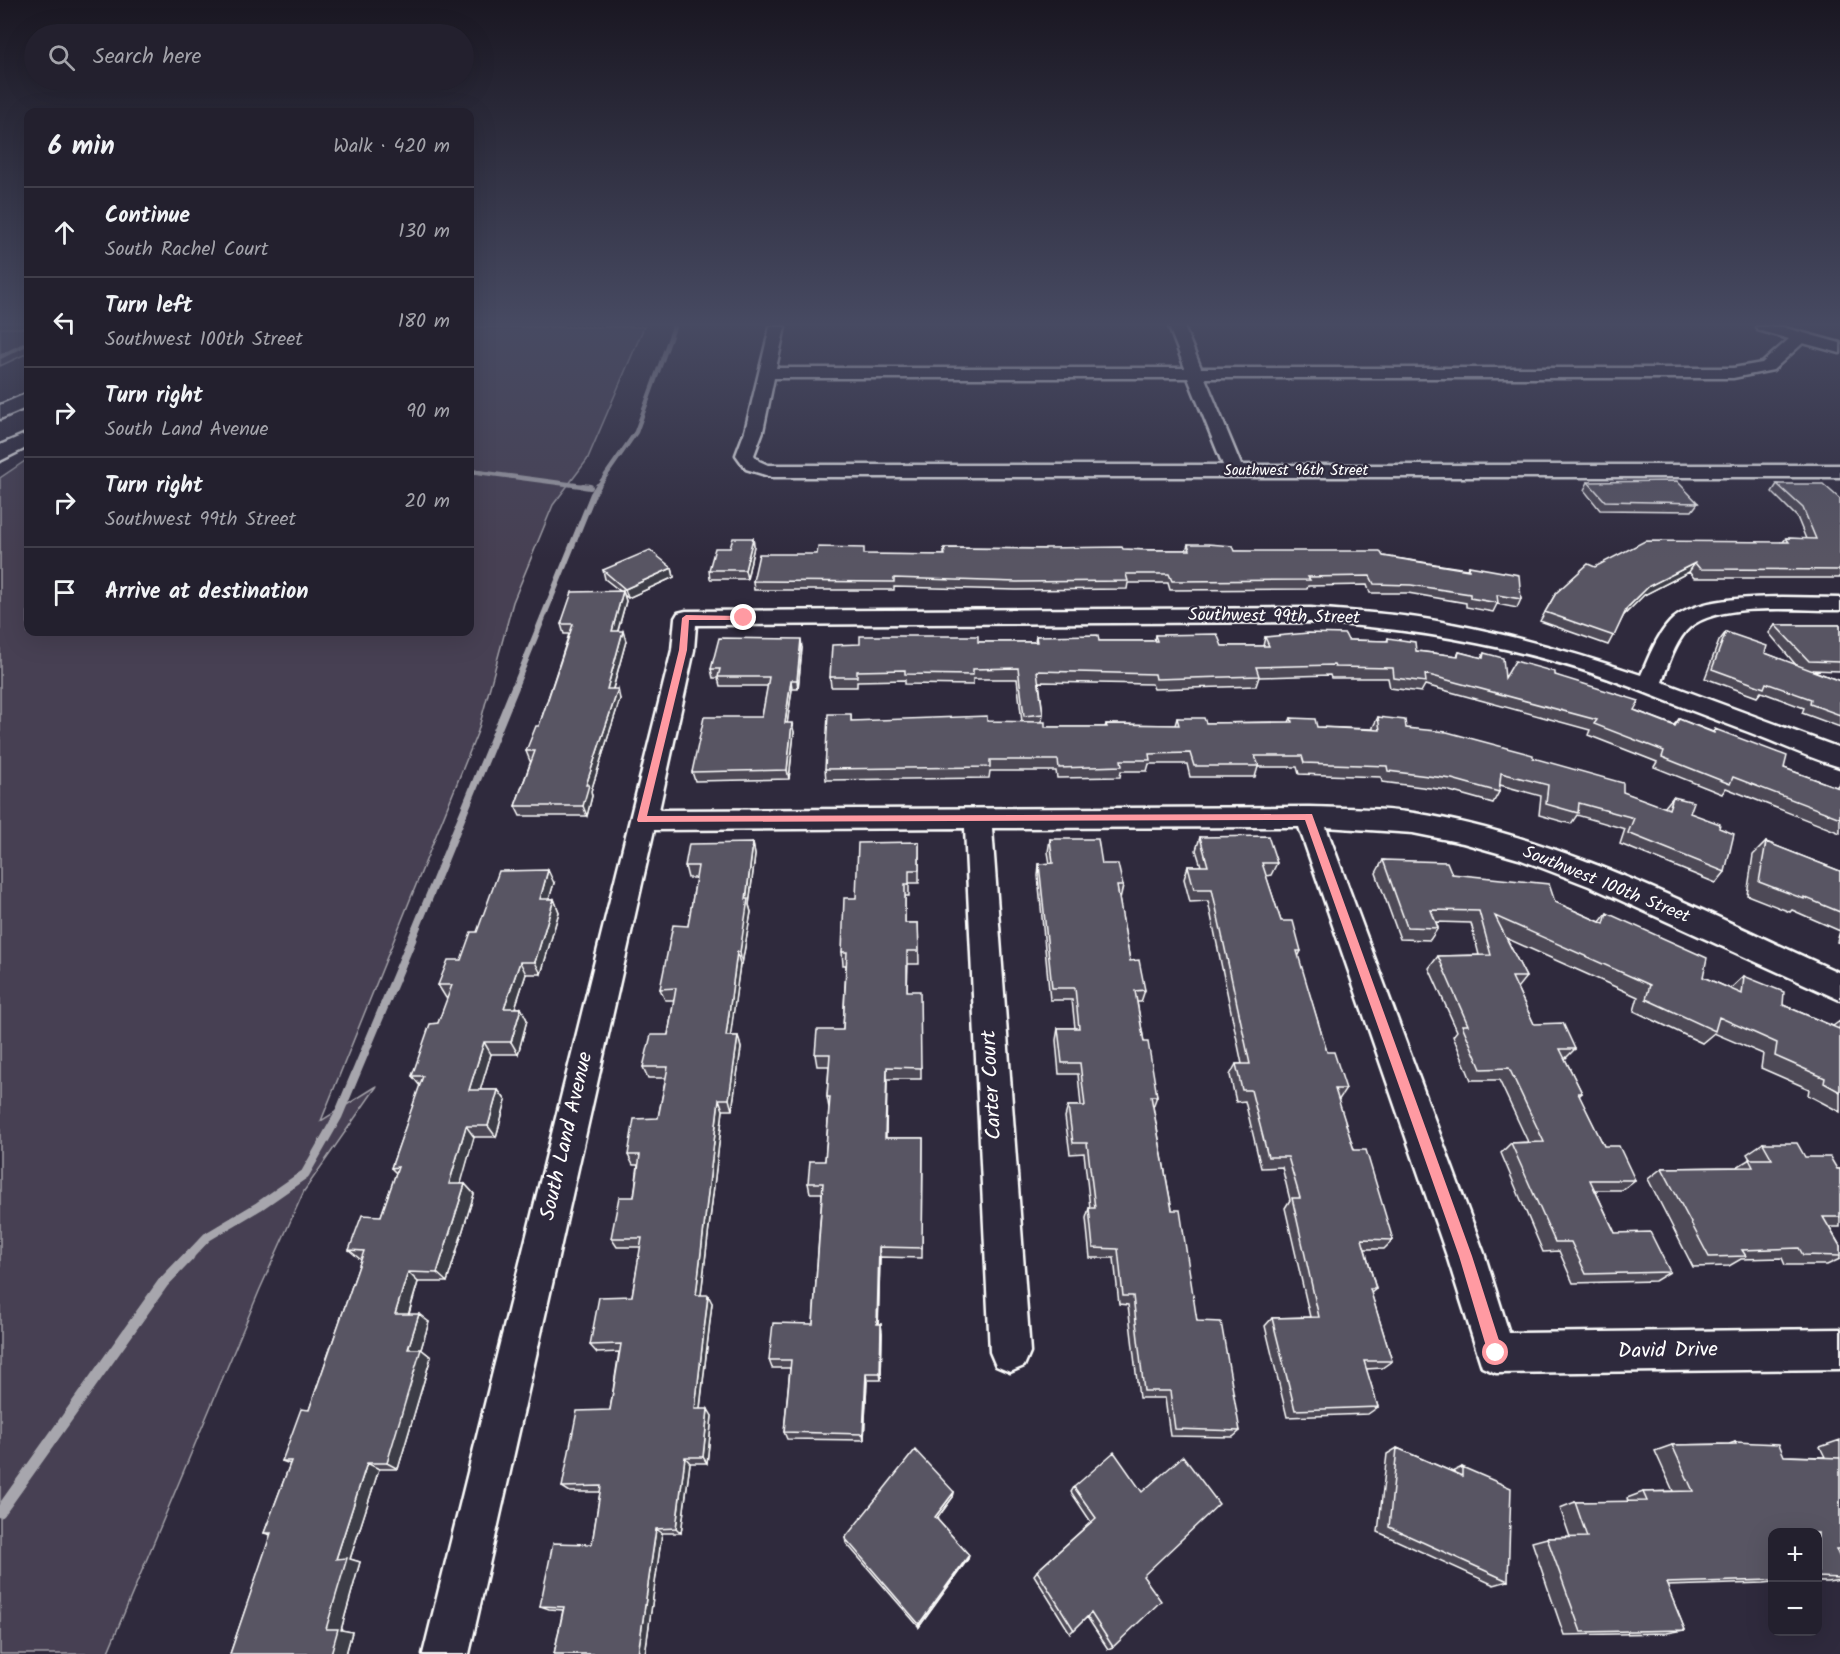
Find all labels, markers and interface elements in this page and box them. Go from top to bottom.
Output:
search box [24,24,474,90]
text: Search here [93,40,201,75]
icon: search [45,41,78,74]
text: 6 min [48,126,115,168]
text: Walk · 420 m [333,131,450,163]
text: Continue [105,199,190,234]
icon: ahead [48,216,81,249]
text: 130 m [398,216,450,248]
text: South Rachel Court [105,234,268,266]
text: Turn left [105,289,192,324]
icon: left [48,306,81,339]
text: 180 m [398,306,450,338]
text: Southwest 100th Street [105,324,303,356]
text: Turn right [105,379,203,414]
icon: right [48,396,81,429]
text: 90 m [406,396,450,428]
text: South Land Avenue [105,414,269,446]
street label: Southwest 96th Street [1224,459,1368,483]
text: Turn right [105,469,203,504]
icon: right [48,486,81,519]
text: 20 m [404,486,450,518]
text: Southwest 99th Street [105,504,296,536]
text: Arrive at destination [105,575,308,610]
icon: arrive [48,576,81,609]
street label: Southwest 99th Street [1188,601,1361,633]
route end [730,604,756,630]
street label: Southwest 100th Street [1518,838,1695,932]
street label: Carter Court [973,1029,1011,1141]
street label: South Land Avenue [532,1048,603,1223]
street label: David Drive [1618,1334,1719,1368]
route start [1482,1339,1508,1365]
map controls [1768,1528,1822,1636]
button: + [1768,1528,1822,1582]
button: − [1768,1582,1822,1636]

